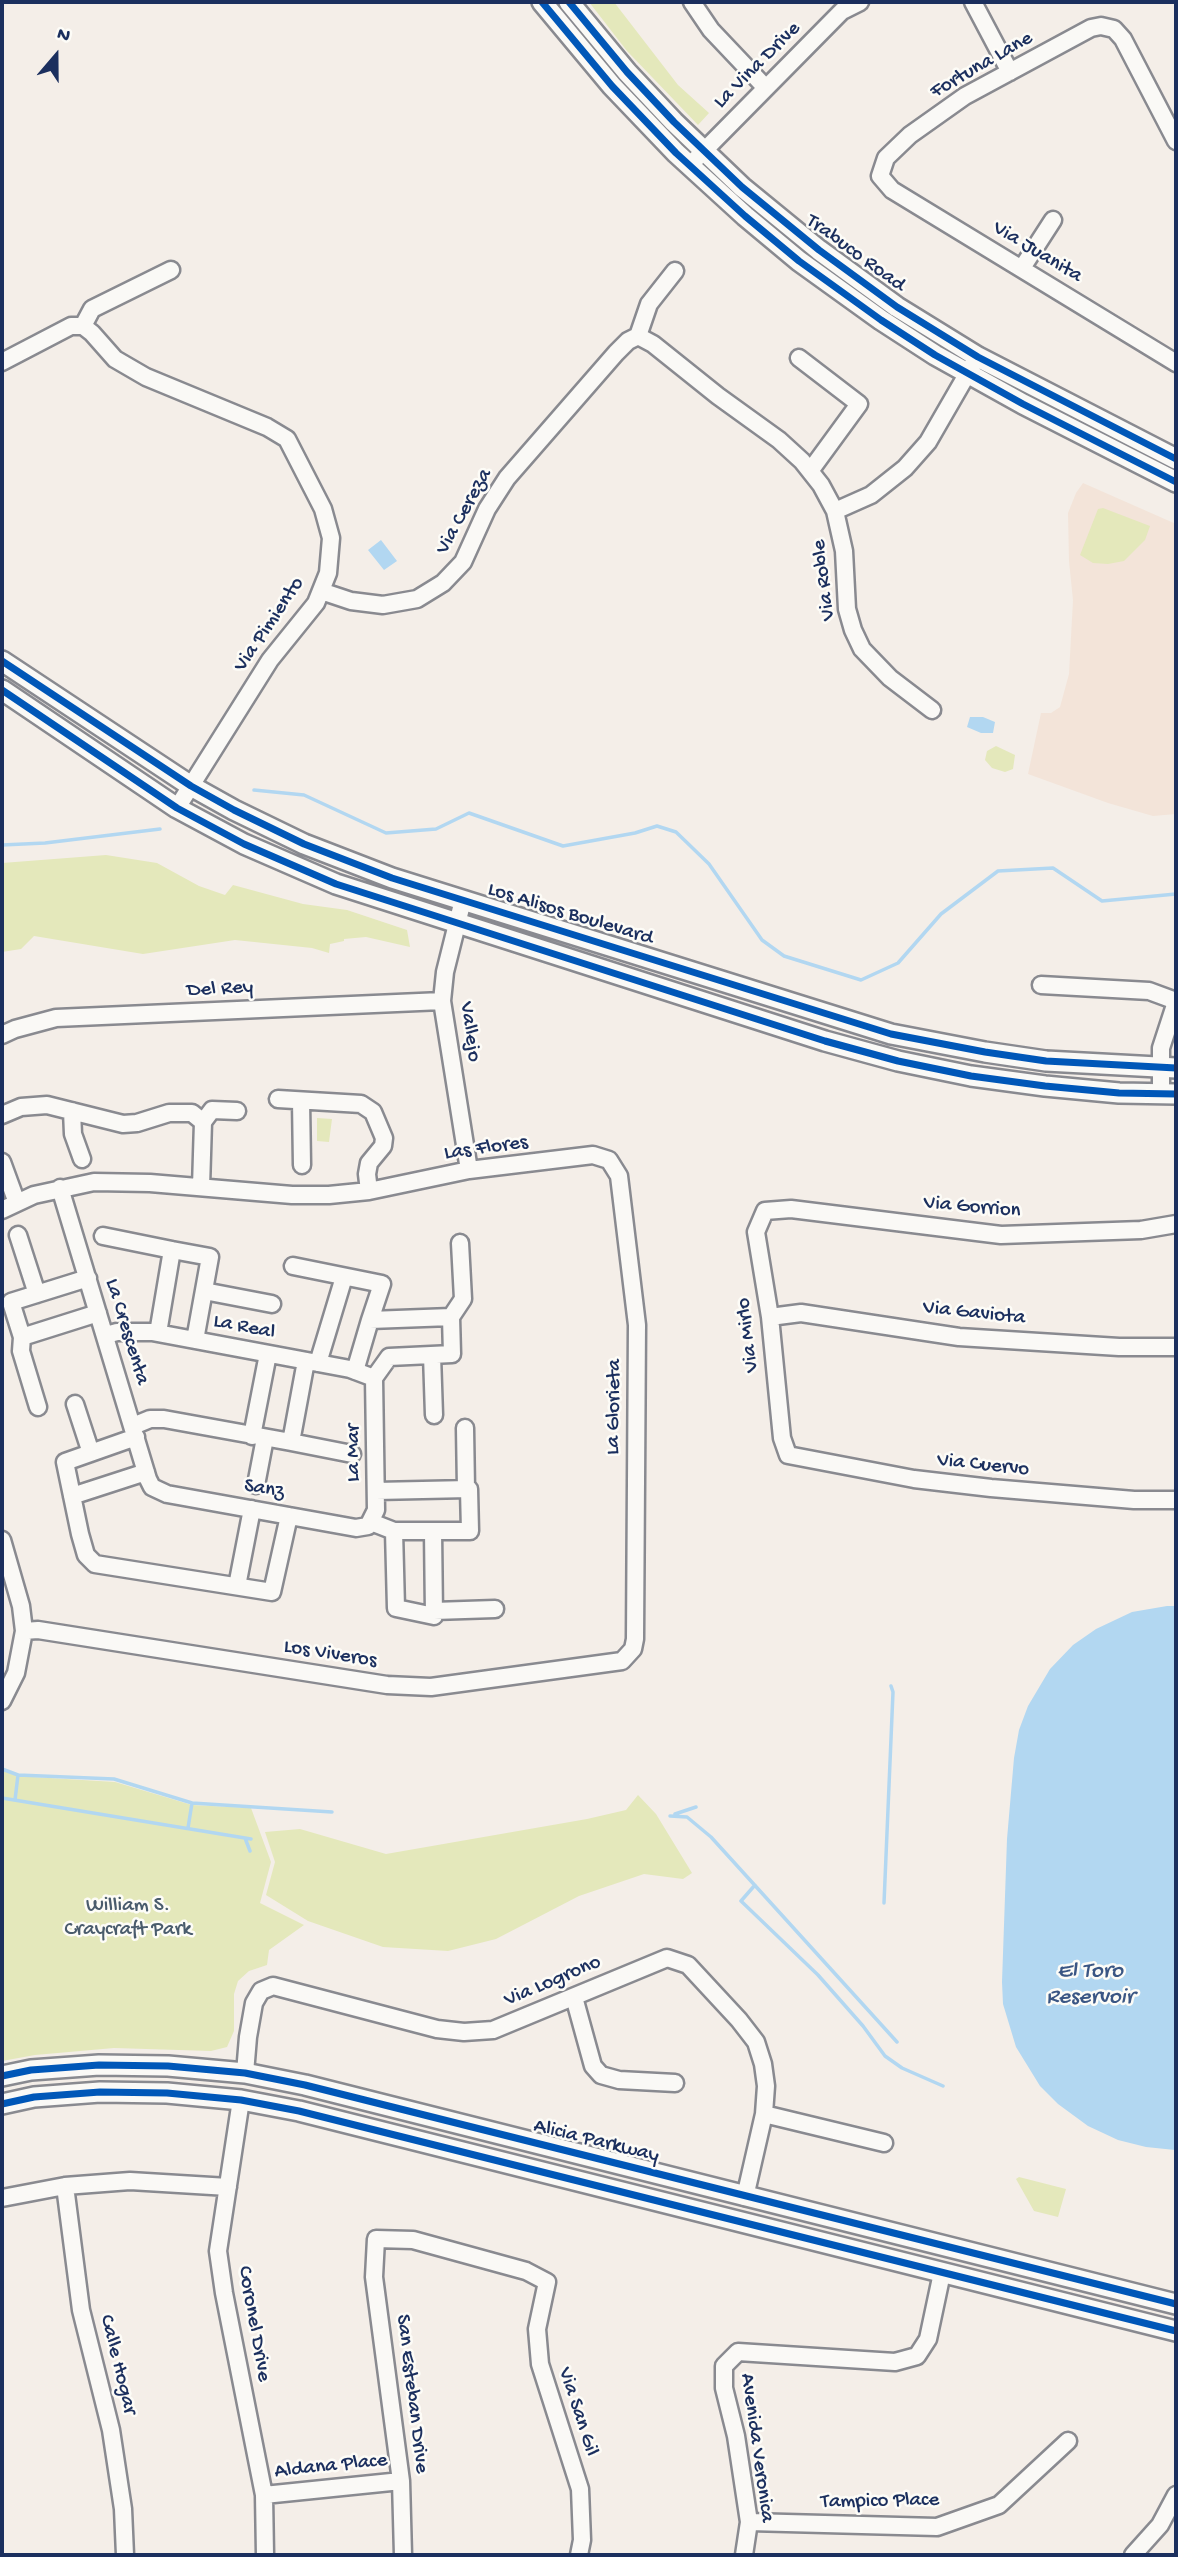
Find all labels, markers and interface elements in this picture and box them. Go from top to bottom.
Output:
street label: La Vina Drive [709,17,807,115]
north arrow [21,21,91,91]
text: N [54,23,73,49]
street label: Fortuna Lane [926,27,1038,105]
street label: Trabuco Road [800,209,910,299]
street label: Via Juanita [988,216,1086,290]
street label: Via Cereza [431,465,499,559]
street label: Via Roble [808,538,842,622]
street label: Via Pimiento [229,573,311,677]
street label: Los Alisos Boulevard [484,878,656,952]
street label: Del Rey [186,976,254,1004]
street label: Vallejo [452,1000,486,1064]
street label: Las Flores [442,1131,530,1167]
street label: Via Gorrion [922,1191,1022,1225]
street label: La Crescenta [98,1276,154,1388]
street label: Via Mirlo [732,1296,766,1374]
street label: Via Gaviota [922,1296,1026,1332]
street label: La Real [211,1310,277,1346]
street label: La Glorieta [602,1359,628,1455]
street label: La Mar [342,1424,368,1482]
street label: Via Cuervo [936,1449,1030,1483]
street label: Sanz [242,1474,286,1506]
street label: Los Viveros [282,1635,378,1675]
park label: William S. Craycraft Park [64,1894,192,1944]
street label: Via Logrono [501,1950,605,2014]
water label: El Toro Reservoir [1046,1958,1134,2012]
street label: Alicia Parkway [531,2114,661,2170]
street label: Coronel Drive [230,2264,276,2384]
street label: Calle Hogar [92,2312,142,2418]
street label: San Esteban Drive [389,2313,433,2475]
street label: Via San Gil [551,2365,603,2459]
street label: Avenida Veronica [733,2372,779,2524]
street label: Aldana Place [273,2449,389,2485]
street label: Tampico Place [821,2488,939,2516]

